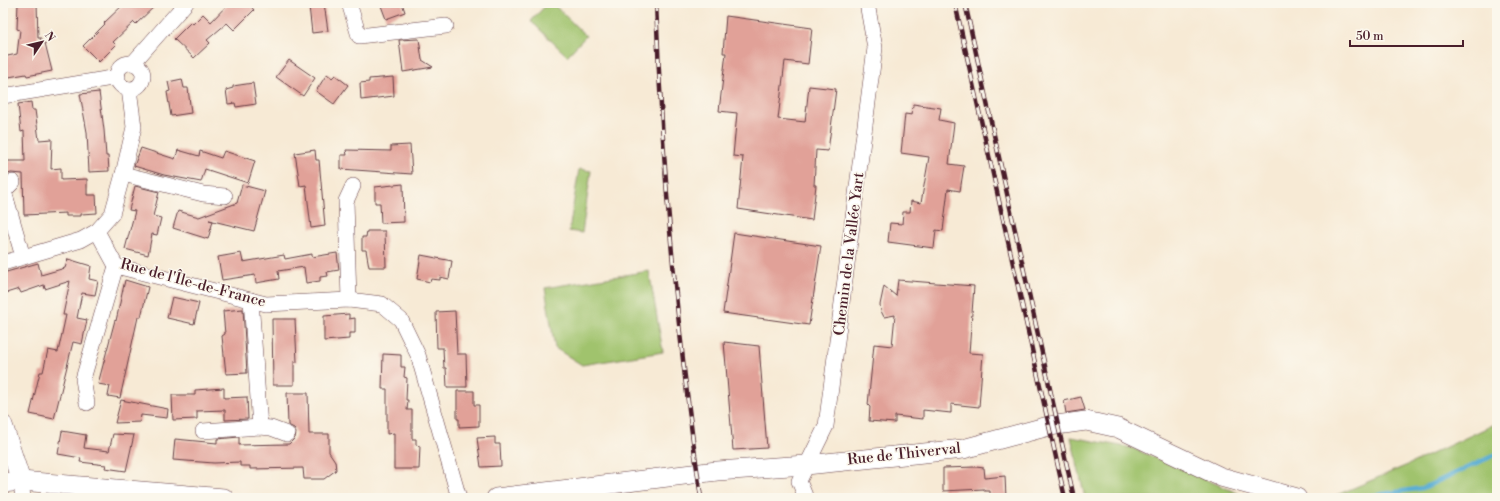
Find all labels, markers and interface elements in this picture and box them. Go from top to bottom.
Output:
north arrow [22,22,62,62]
scale bar [1350,22,1463,48]
text: N [41,29,58,45]
text: 50 m [1356,29,1384,44]
street label: Chemin de la Vallée Yart [830,171,869,337]
street label: Rue de l'Île-de-France [118,253,268,312]
street label: Rue de Thiverval [846,439,962,469]

